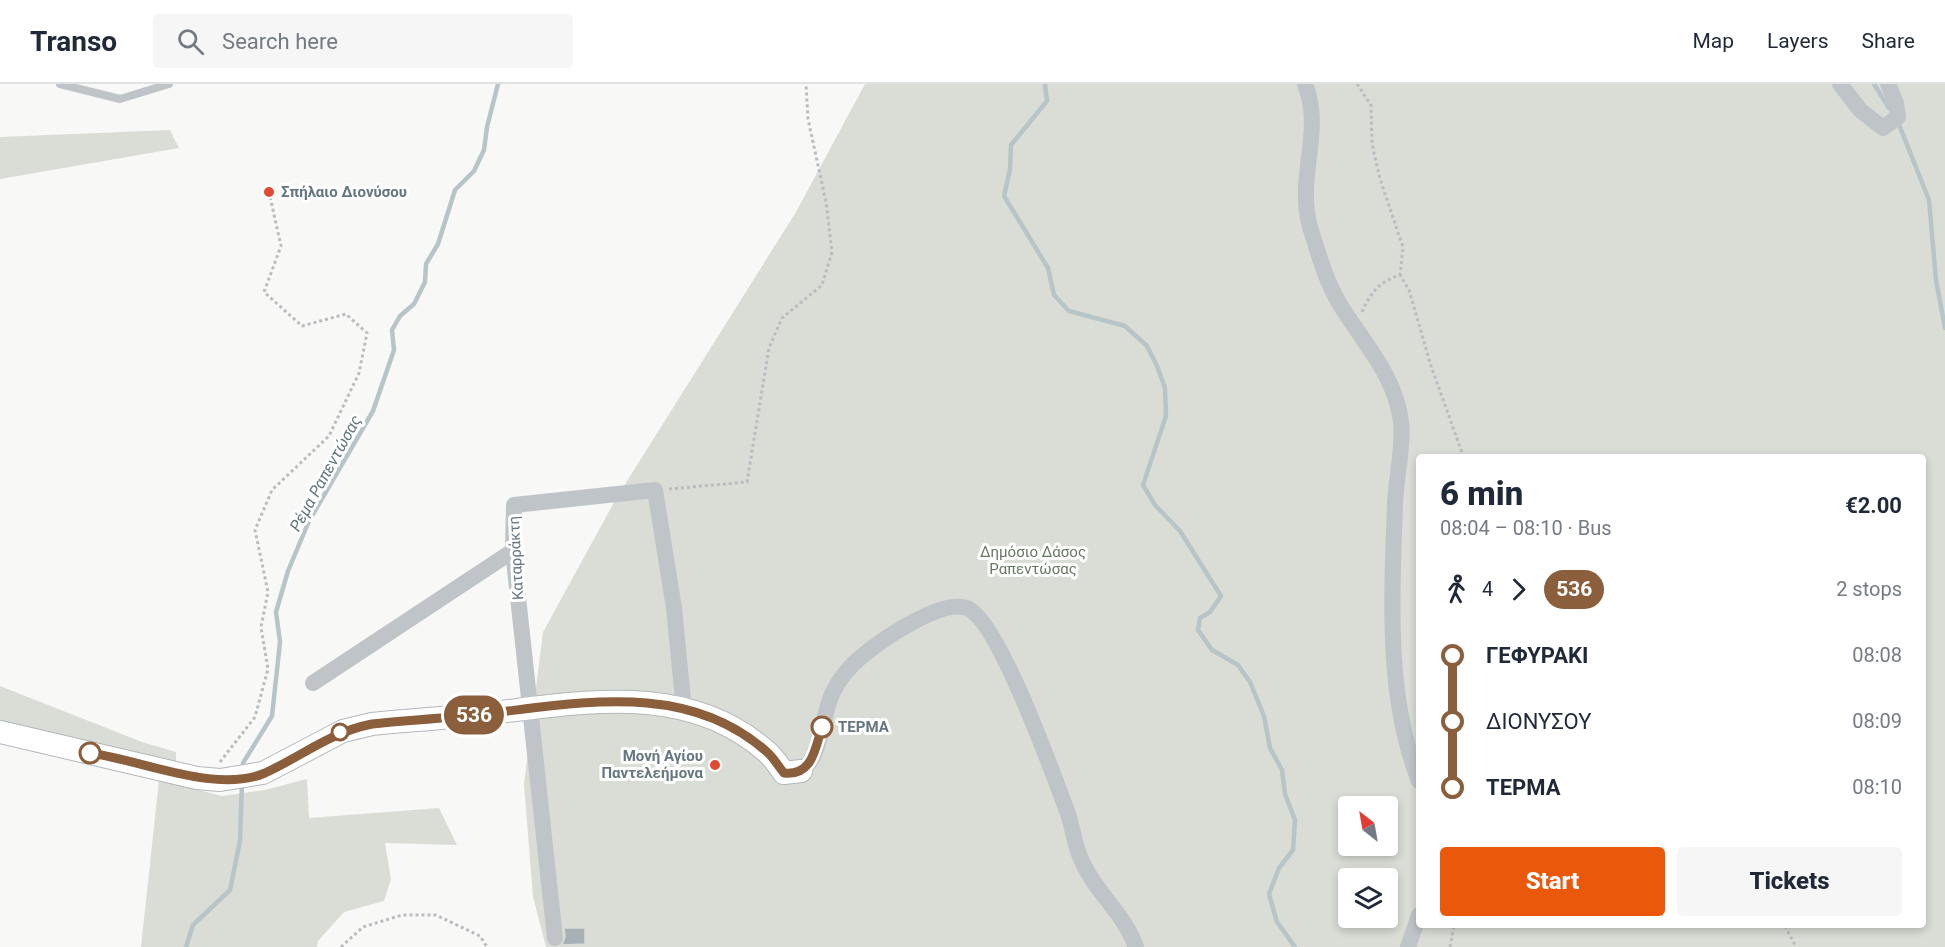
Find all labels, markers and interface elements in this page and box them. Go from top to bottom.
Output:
search box [153,14,573,68]
text: Transo [30,25,117,58]
icon: search [174,25,207,58]
text: Search here [222,29,338,54]
text: Map [1692,29,1734,53]
text: Layers [1767,29,1828,53]
text: Share [1861,29,1915,53]
place label: Σπήλαιο Διονύσου [281,183,407,201]
marker: Σπήλαιο Διονύσου [262,185,276,199]
water label: Ρέμα Ραπεντώσας [286,412,365,535]
text: 6 min [1440,474,1523,513]
text: €2.00 [1845,493,1902,518]
street label: Καταρράκτη [505,516,527,600]
text: 08:04 – 08:10 · Bus [1440,516,1612,540]
park label: Δημόσιο Δάσος Ραπεντώσας [980,543,1086,578]
icon: walk [1440,573,1473,606]
icon: forward [1502,573,1535,606]
text: 4 [1482,577,1493,601]
text: 536 [1556,577,1592,601]
text: 2 stops [1836,577,1902,601]
text: ΓΕΦΥΡΑΚΙ [1486,643,1588,668]
text: 08:08 [1852,643,1902,667]
line badge: 536 [440,696,508,734]
text: 536 [456,703,492,727]
text: ΔΙΟΝΥΣΟΥ [1486,709,1591,734]
text: 08:09 [1852,709,1902,733]
marker: ΤΕΡΜΑ [811,716,833,738]
place label: ΤΕΡΜΑ [838,718,890,736]
unlabelled marker [331,723,349,741]
unlabelled marker [79,742,101,764]
place label: Μονή Αγίου Παντελεήμονα [601,747,704,782]
marker: Μονή Αγίου Παντελεήμονα [708,758,722,772]
text: ΤΕΡΜΑ [1486,775,1560,800]
text: 08:10 [1852,775,1902,799]
north arrow [1338,796,1398,856]
map controls [1338,796,1398,928]
button: Start [1440,847,1665,916]
button: Tickets [1677,847,1902,916]
button: layers [1338,868,1398,928]

